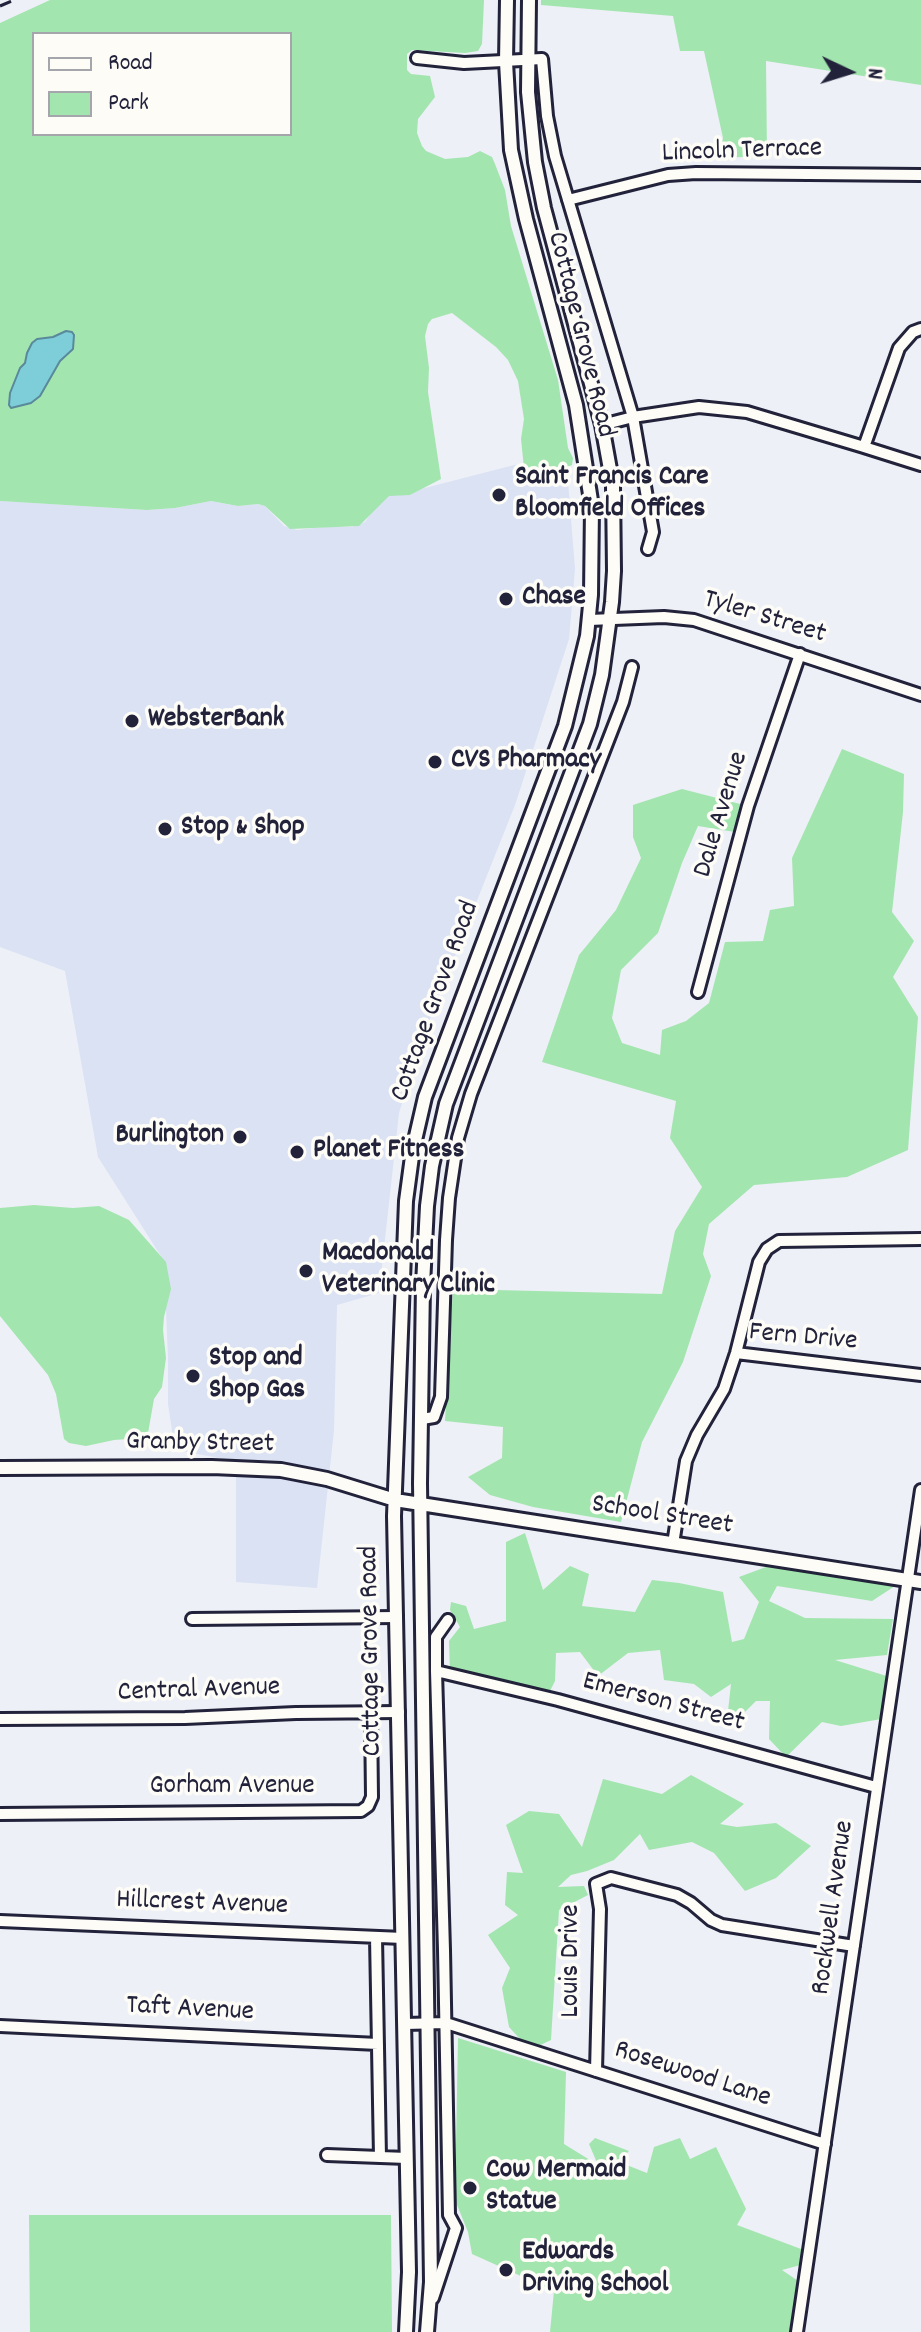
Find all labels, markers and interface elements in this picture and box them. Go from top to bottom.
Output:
legend [32,32,292,136]
north arrow [809,32,889,112]
text: Road [108,47,153,81]
text: N [858,67,889,80]
text: Park [108,87,149,121]
street label: Lincoln Terrace [661,133,823,173]
street label: Cottage Grove Road [537,229,621,441]
place label: Saint Francis Care Bloomfield Offices [515,462,708,528]
marker: Saint Francis Care Bloomfield Offices [490,486,508,504]
place label: Chase [522,582,586,616]
street label: Tyler Street [699,584,829,654]
marker: Chase [497,590,515,608]
place label: WebsterBank [148,704,284,738]
marker: WebsterBank [123,712,141,730]
place label: CVS Pharmacy [451,745,601,779]
street label: Dale Avenue [688,748,758,882]
marker: CVS Pharmacy [426,753,444,771]
place label: Stop & Shop [181,812,305,846]
marker: Stop & Shop [156,820,174,838]
street label: Cottage Grove Road [385,897,489,1107]
place label: Burlington [116,1120,224,1154]
marker: Burlington [231,1128,249,1146]
place label: Planet Fitness [313,1135,464,1169]
marker: Planet Fitness [288,1143,306,1161]
place label: Macdonald Veterinary Clinic [322,1238,495,1304]
marker: Macdonald Veterinary Clinic [297,1262,315,1280]
street label: Fern Drive [747,1318,859,1360]
place label: Stop and Shop Gas [209,1343,305,1409]
marker: Stop and Shop Gas [184,1367,202,1385]
street label: Granby Street [125,1427,275,1463]
street label: School Street [589,1489,735,1545]
street label: Cottage Grove Road [354,1545,392,1757]
street label: Emerson Street [578,1666,748,1742]
street label: Central Avenue [117,1672,281,1712]
street label: Gorham Avenue [149,1771,315,1805]
street label: Rockwell Avenue [806,1819,864,1997]
street label: Hillcrest Avenue [116,1885,288,1925]
street label: Louis Drive [556,1904,590,2018]
street label: Taft Avenue [125,1991,255,2031]
street label: Rosewood Lane [610,2035,774,2117]
place label: Cow Mermaid Statue [486,2155,626,2221]
marker: Cow Mermaid Statue [461,2179,479,2197]
place label: Edwards Driving School [522,2237,668,2303]
marker: Edwards Driving School [497,2261,515,2279]

